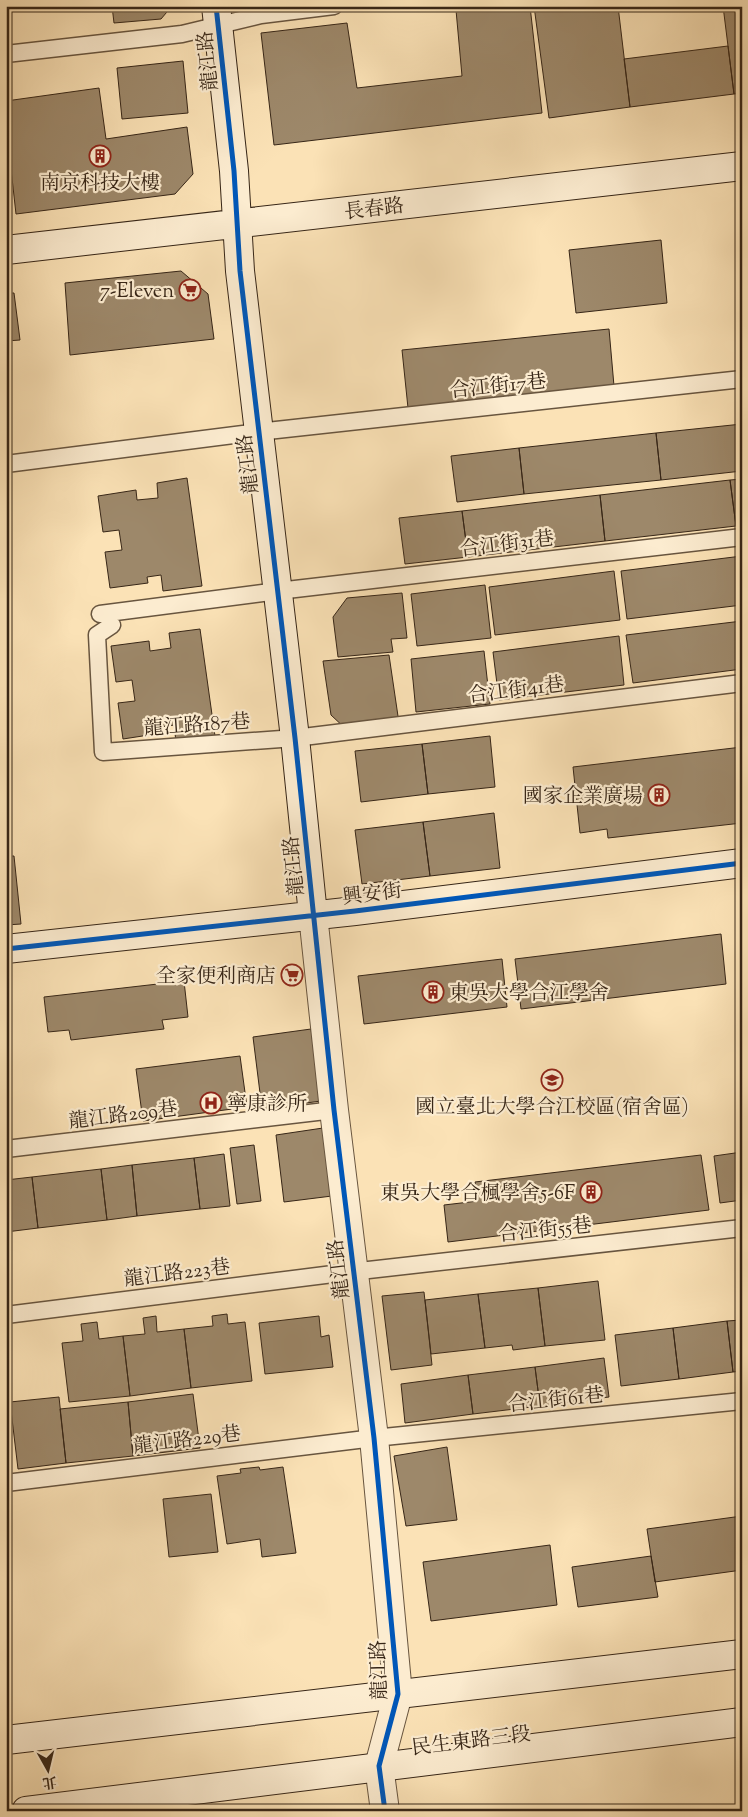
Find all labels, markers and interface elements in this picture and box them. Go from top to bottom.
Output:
street label: 龍江路 [192,29,227,92]
building icon: 南京科技大樓 [88,144,112,168]
place label: 南京科技大樓 [40,170,160,199]
street label: 長春路 [343,192,406,229]
place label: 7-Eleven [100,278,174,307]
supermarket icon: 7-Eleven [178,278,202,302]
street label: 合江街17巷 [449,368,548,407]
street label: 龍江路 [231,432,268,495]
street label: 合江街31巷 [458,525,556,566]
street label: 合江街41巷 [466,671,566,712]
street label: 龍江路187巷 [143,708,251,745]
place label: 國家企業廣場 [523,783,643,812]
building icon: 國家企業廣場 [647,783,671,807]
street label: 龍江路 [278,834,313,897]
street label: 興安街 [341,877,404,914]
place label: 全家便利商店 [156,963,276,992]
supermarket icon: 全家便利商店 [280,963,304,987]
building icon: 東吳大學合江學舍 [421,980,445,1004]
place label: 東吳大學合江學舍 [449,980,609,1009]
school or university icon: 國立臺北大學合江校區(宿舍區) [540,1068,564,1092]
hospital icon: 寧康診所 [199,1091,223,1115]
place label: 寧康診所 [227,1091,307,1120]
place label: 國立臺北大學合江校區(宿舍區) [415,1094,689,1123]
street label: 龍江路209巷 [67,1095,179,1138]
place label: 東吳大學合楓學舍5-6F [380,1180,575,1209]
building icon: 東吳大學合楓學舍5-6F [579,1180,603,1204]
street label: 合江街55巷 [497,1212,593,1251]
street label: 龍江路 [322,1237,359,1300]
street label: 龍江路223巷 [123,1254,232,1295]
street label: 合江街61巷 [507,1382,606,1421]
street label: 龍江路229巷 [132,1420,243,1462]
street label: 龍江路 [365,1639,396,1700]
street label: 民生東路三段 [410,1721,533,1764]
north arrow [22,1744,72,1794]
text: 北 [41,1770,58,1792]

